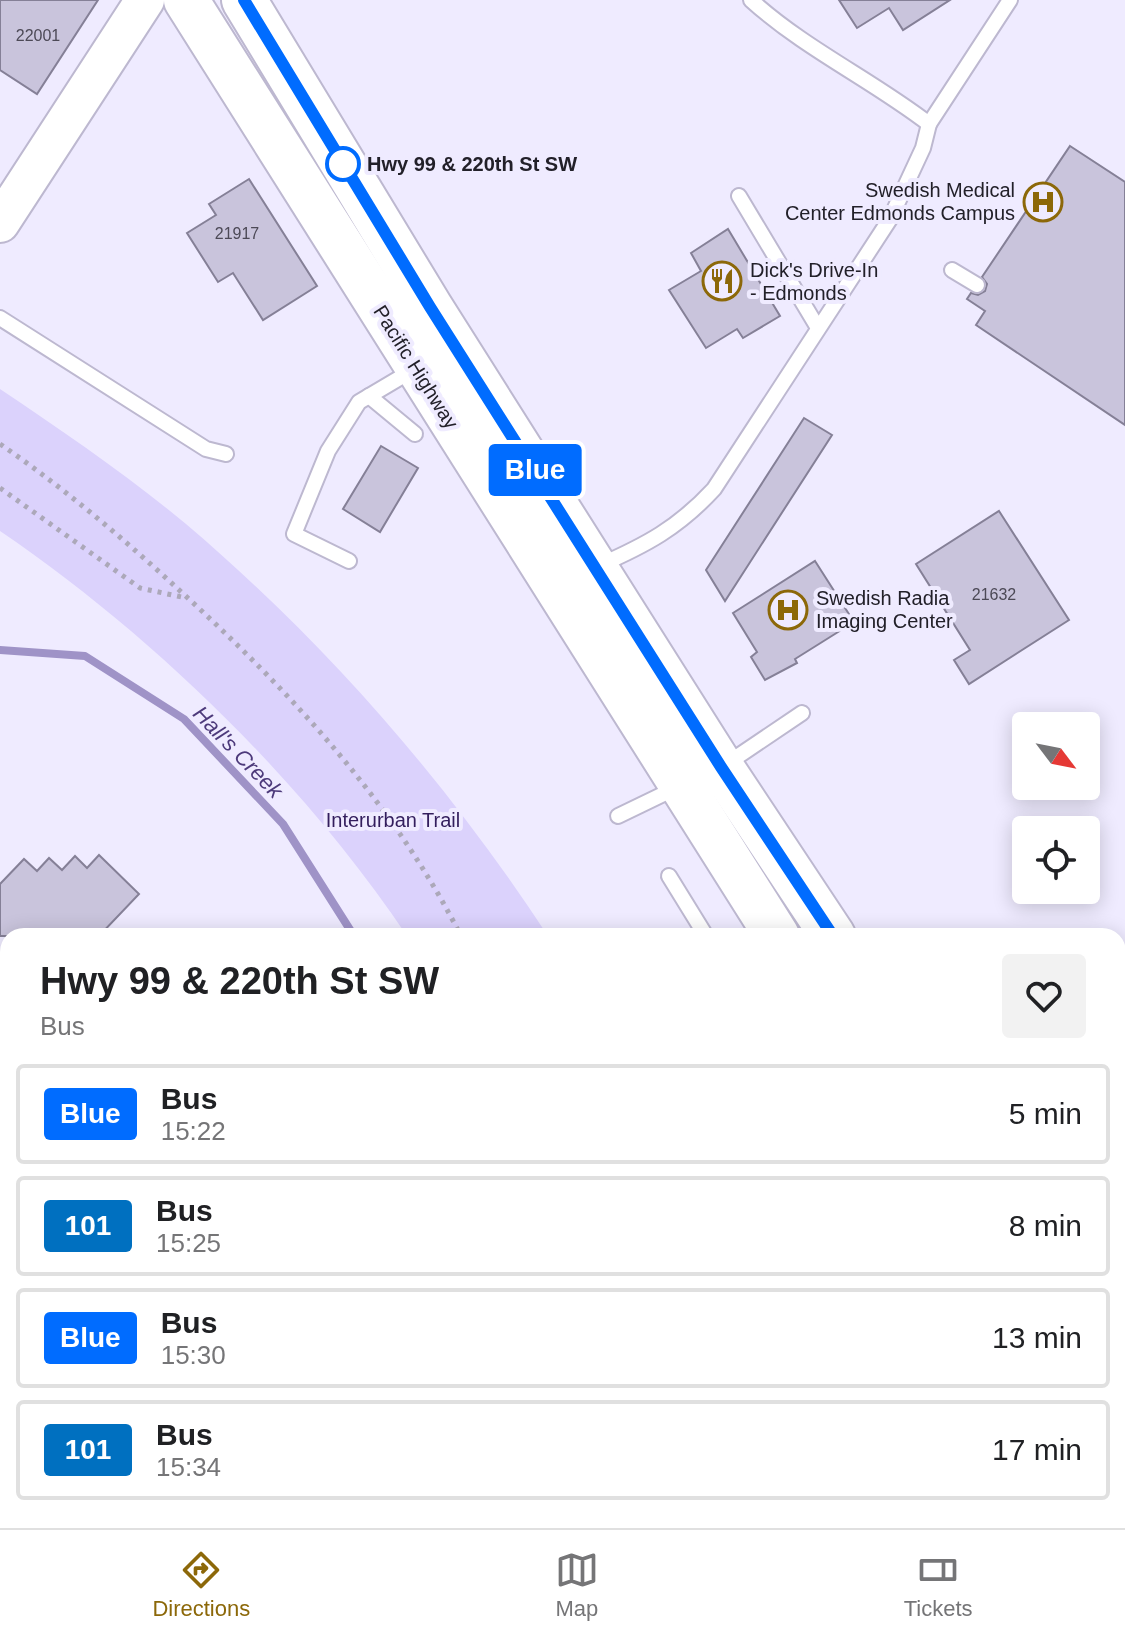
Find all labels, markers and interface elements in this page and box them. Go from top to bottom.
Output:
house number: 22001 [16,27,60,44]
marker: Hwy 99 & 220th St SW [326,147,360,181]
place label: Hwy 99 & 220th St SW [367,153,577,175]
place label: Swedish Medical Center Edmonds Campus [785,179,1015,224]
hospital icon: Swedish Medical Center Edmonds Campus [1022,181,1064,223]
house number: 21917 [215,225,259,242]
place label: Dick's Drive-In - Edmonds [750,259,878,304]
restaurant icon: Dick's Drive-In - Edmonds [701,260,743,302]
street label: Pacific Highway [369,301,463,433]
line badge: Blue [479,444,591,496]
text: Blue [505,454,565,485]
house number: 21632 [972,586,1016,603]
place label: Swedish Radia Imaging Center [816,587,953,632]
hospital icon: Swedish Radia Imaging Center [767,589,809,631]
water label: Hall's Creek [188,701,289,804]
north arrow [1012,712,1100,800]
map controls [1012,712,1100,904]
park label: Interurban Trail [326,809,460,831]
button: locate [1012,816,1100,904]
button: heart [1002,954,1086,1038]
text: Hwy 99 & 220th St SW [40,960,439,1002]
text: Bus [40,1011,85,1041]
text: Bus [161,1082,217,1115]
text: 5 min [1009,1097,1082,1130]
text: Blue [60,1098,121,1129]
text: 15:22 [161,1116,226,1146]
text: Bus [156,1194,213,1227]
text: 8 min [1009,1209,1082,1242]
text: 101 [65,1210,111,1241]
text: 15:25 [156,1228,221,1258]
text: Bus [161,1306,217,1339]
text: 13 min [992,1321,1082,1354]
text: Blue [60,1322,121,1353]
text: 15:30 [161,1340,226,1370]
text: Bus [156,1418,213,1451]
text: 17 min [992,1433,1082,1466]
text: 101 [65,1434,111,1465]
text: 15:34 [156,1452,221,1482]
tab: Directions [152,1548,250,1622]
tab: Map [555,1548,599,1622]
tab: Tickets [904,1548,973,1622]

